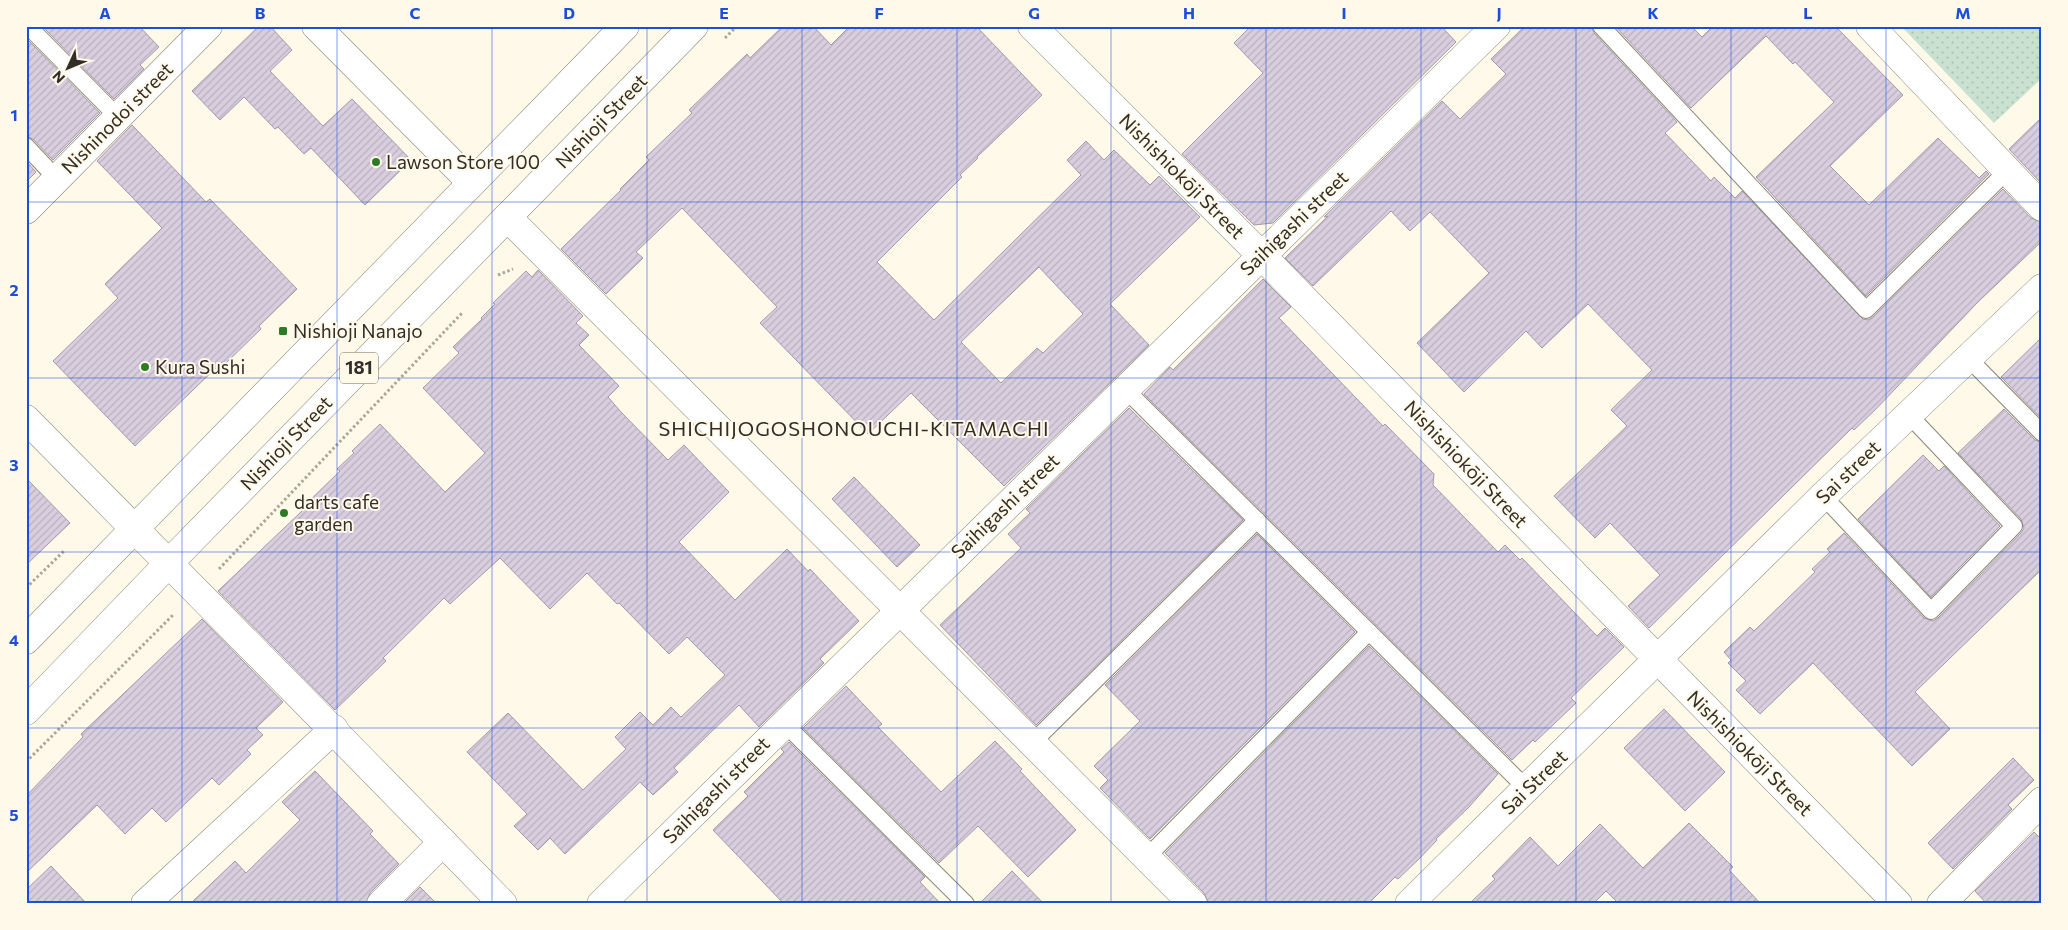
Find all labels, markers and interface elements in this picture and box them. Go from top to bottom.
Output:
text: A [99,3,111,22]
text: B [255,3,266,22]
text: C [410,3,421,22]
text: D [563,3,575,22]
text: E [719,3,729,22]
text: F [874,3,884,22]
text: G [1028,3,1040,22]
text: H [1183,3,1195,22]
text: I [1341,3,1347,22]
text: J [1496,3,1502,22]
text: K [1647,3,1659,22]
text: L [1803,3,1813,22]
text: M [1955,3,1971,22]
north arrow [42,42,92,92]
street label: Nishinodoi street [57,58,177,178]
street label: Nishioji Street [550,69,651,173]
text: 1 [10,105,18,124]
street label: Nishishiokōji Street [1115,108,1250,243]
place label: Lawson Store 100 [386,150,540,173]
marker: Lawson Store 100 [370,156,382,168]
street label: Saihigashi street [1235,165,1353,280]
text: 2 [9,280,19,299]
place label: Nishioji Nanajo [293,319,423,342]
marker: Nishioji Nanajo [277,325,289,337]
road number: 181 [340,352,378,383]
place label: Kura Sushi [155,355,245,378]
marker: Kura Sushi [139,361,151,373]
street label: Nishioji Street [235,391,336,495]
street label: Nishishiokōji Street [1400,395,1533,532]
district label: SHICHIJOGOSHONOUCHI-KITAMACHI [658,416,1050,440]
street label: Sai street [1811,435,1885,508]
street label: Saihigashi street [946,448,1064,563]
text: 3 [9,455,19,474]
place label: darts cafe garden [294,490,379,535]
marker: darts cafe garden [278,507,290,519]
text: 4 [9,630,19,649]
street label: Nishishiokōji Street [1683,685,1818,820]
street label: Saihigashi street [658,731,774,848]
street label: Sai Street [1496,744,1572,819]
text: 5 [9,805,19,824]

